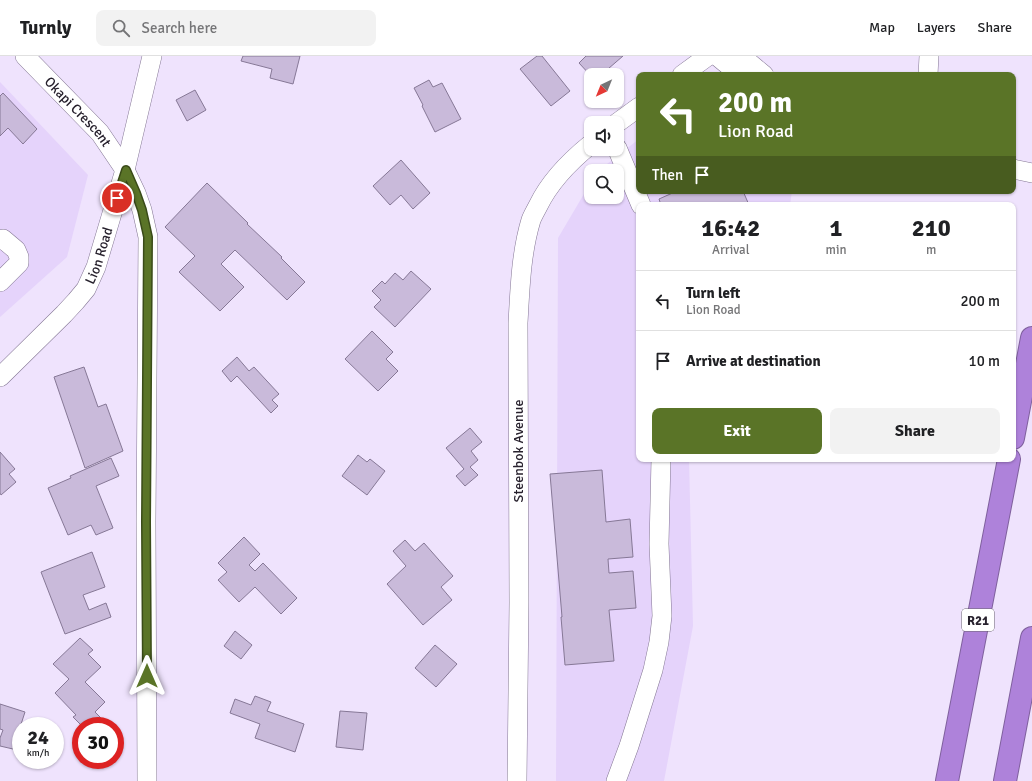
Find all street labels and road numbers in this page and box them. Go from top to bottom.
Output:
street label: Okapi Crescent [41,73,115,150]
street label: Lion Road [81,225,116,287]
street label: Steenbok Avenue [510,400,527,502]
road number: R21 [962,609,994,631]

